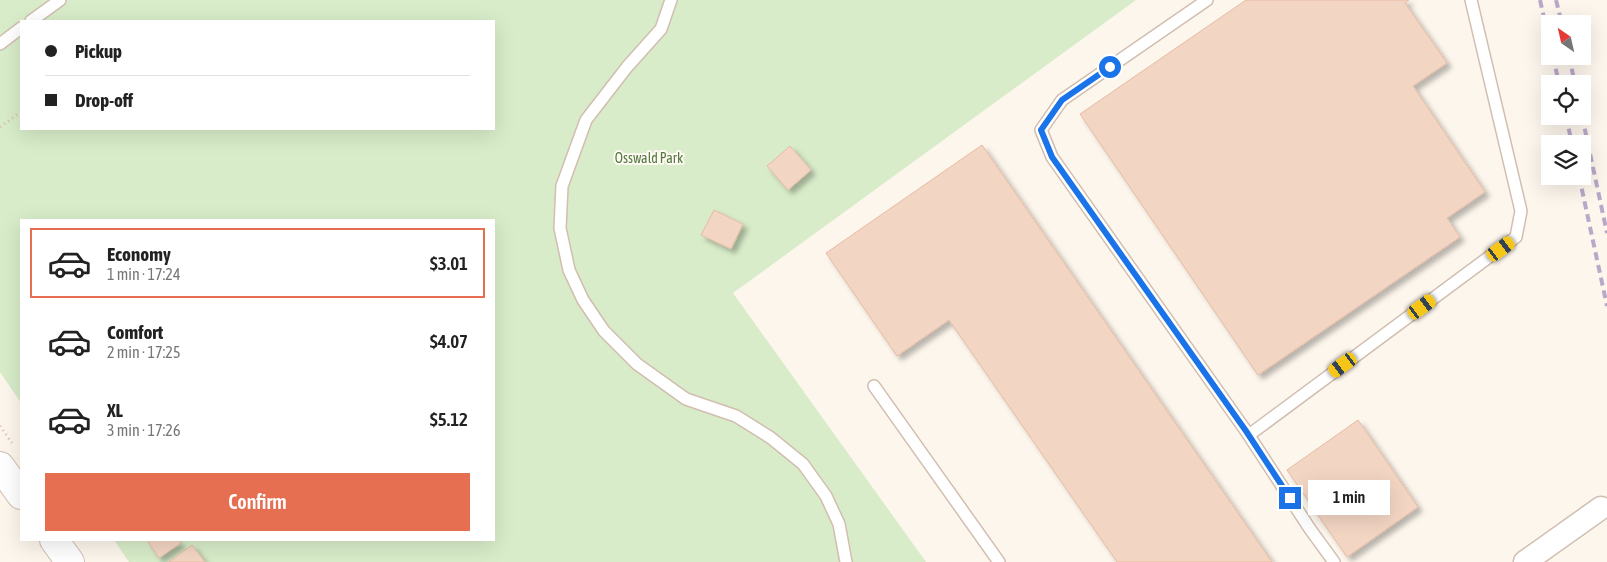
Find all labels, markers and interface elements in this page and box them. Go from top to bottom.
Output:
north arrow [1541,15,1591,65]
map controls [1541,15,1591,185]
text: Pickup [75,40,122,62]
route start [1099,56,1121,78]
button: locate [1541,75,1591,125]
text: Drop-off [75,89,133,111]
button: layers [1541,135,1591,185]
park label: Osswald Park [615,150,683,166]
car [1484,234,1517,264]
icon: car [47,241,92,286]
text: Economy [107,243,171,265]
text: $3.01 [430,252,468,274]
text: 1 min · 17:24 [107,265,180,283]
car [1405,292,1438,322]
icon: car [47,319,92,364]
text: Comfort [107,321,163,343]
text: $4.07 [430,330,468,352]
text: 2 min · 17:25 [107,343,180,361]
car [1326,350,1359,380]
icon: car [47,397,92,442]
text: XL [107,399,123,421]
text: $5.12 [430,408,468,430]
text: 3 min · 17:26 [107,421,180,439]
button: Confirm [45,473,470,531]
callout: 1 min [1308,480,1390,516]
route end [1279,487,1301,509]
text: 1 min [1333,488,1365,506]

